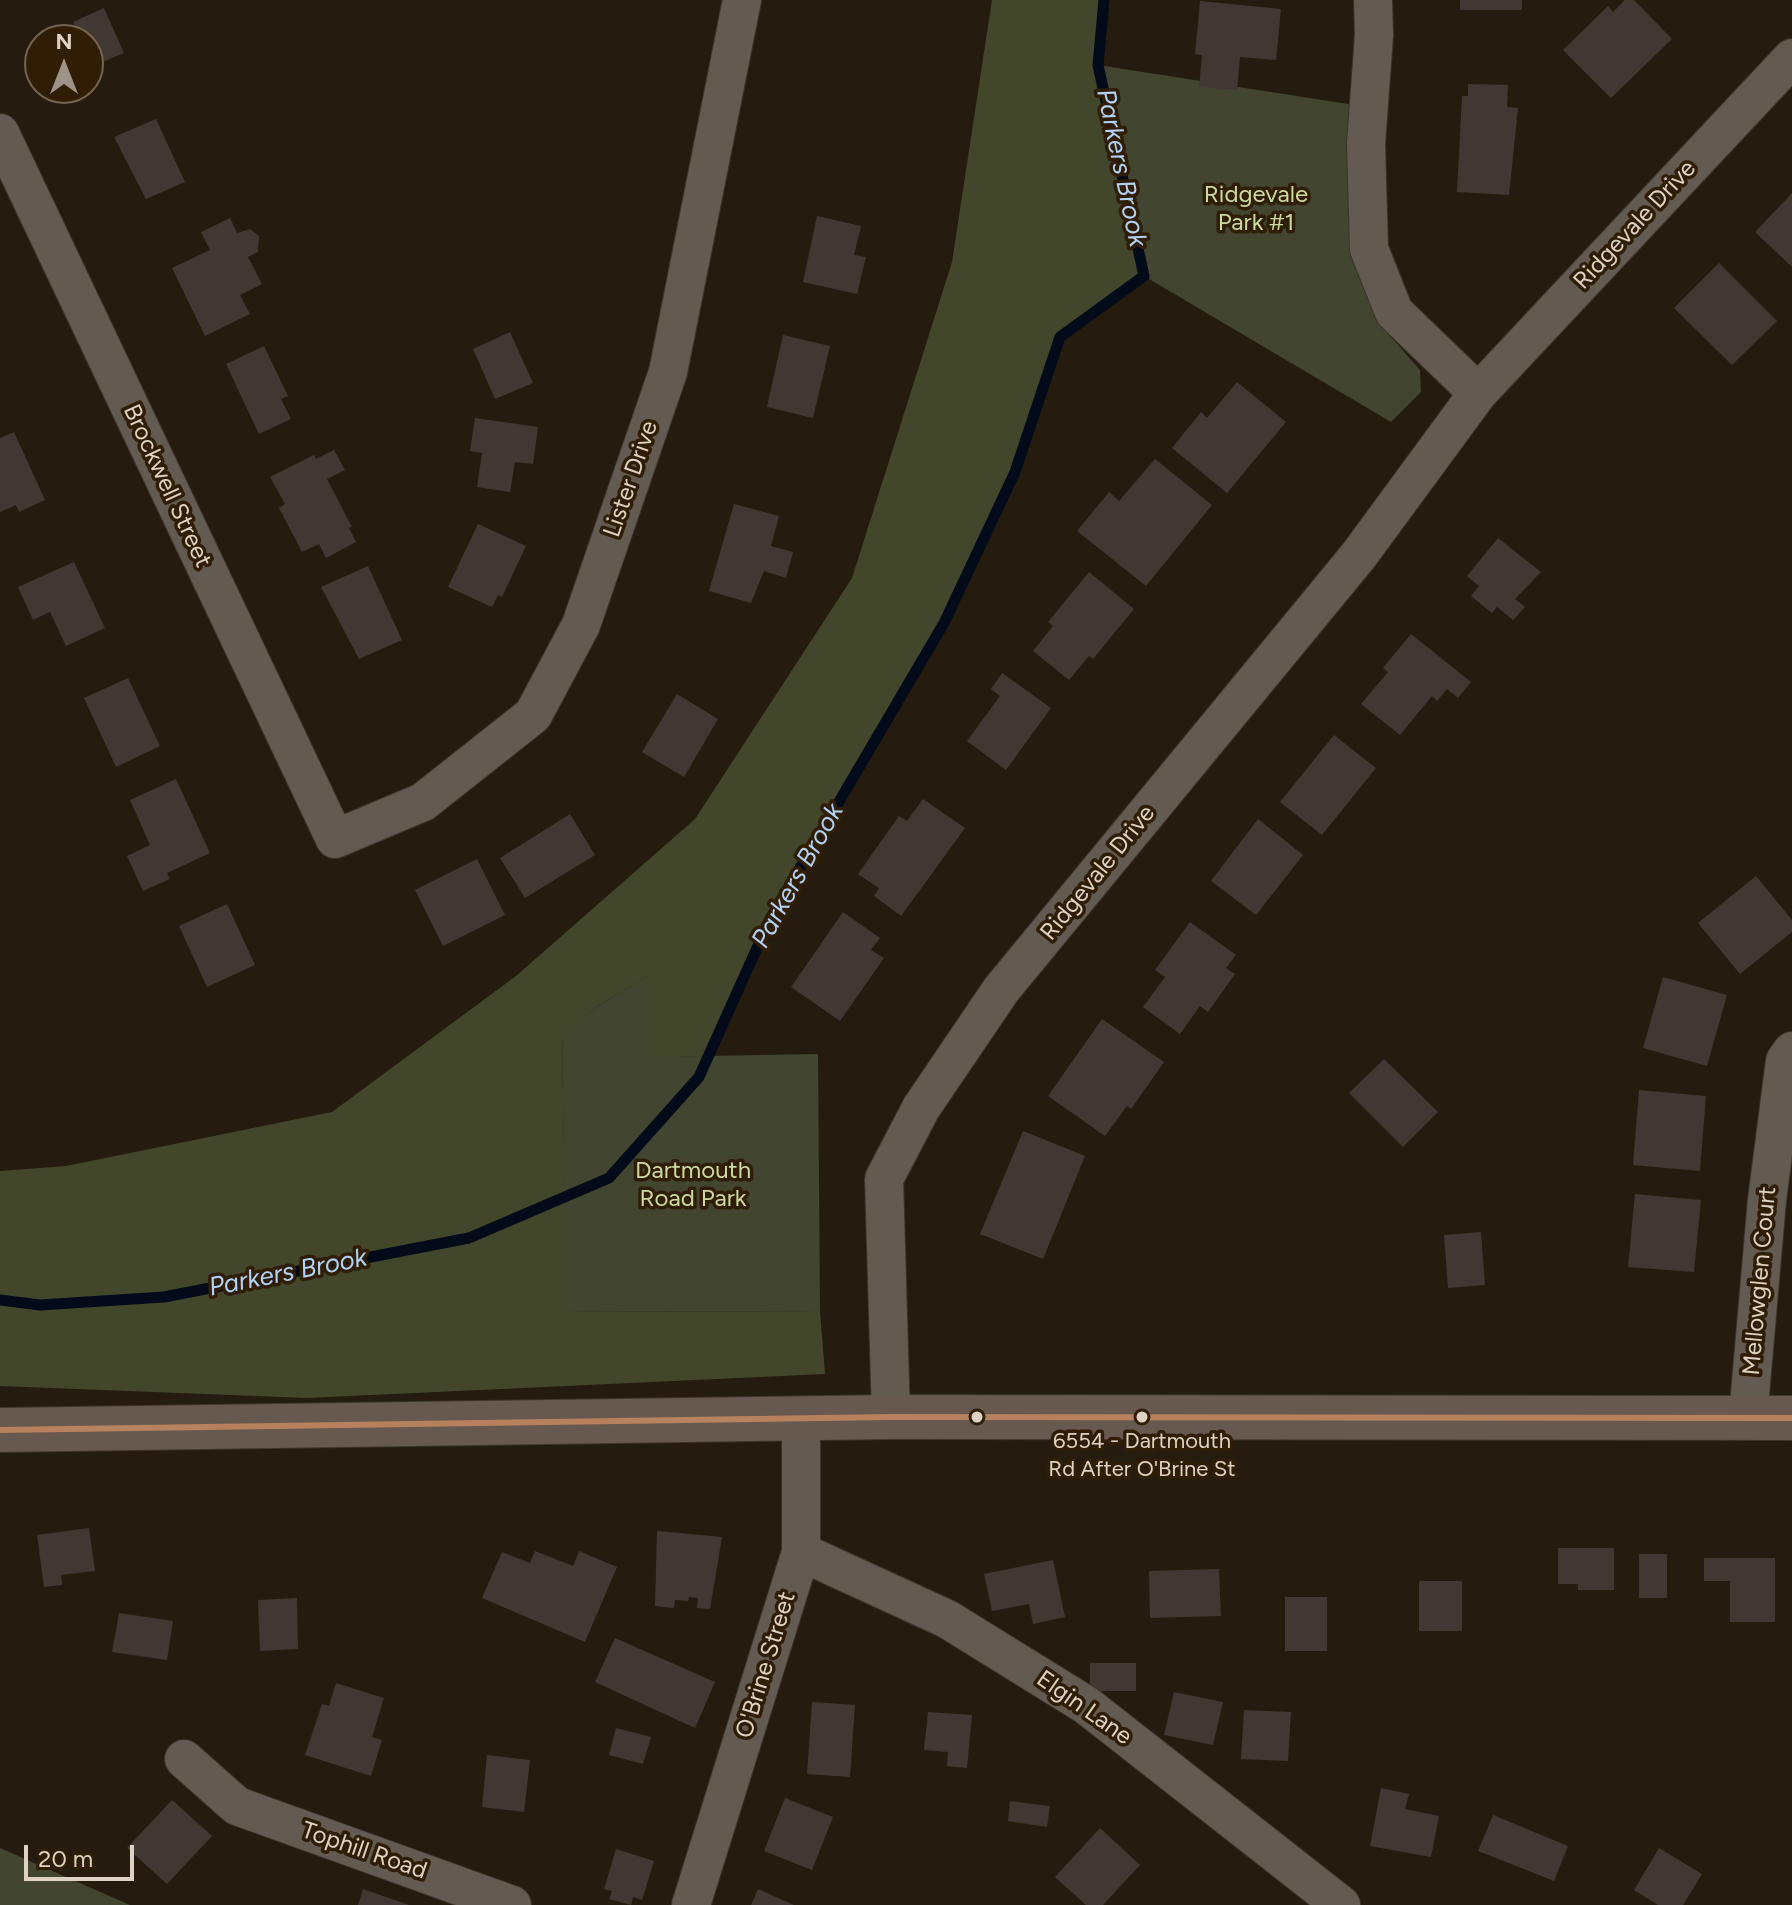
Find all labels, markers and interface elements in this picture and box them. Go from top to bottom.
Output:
north arrow [24,24,104,104]
text: N [55,28,73,55]
water label: Parkers Brook [1089,86,1153,250]
street label: Ridgevale Drive [1568,155,1702,295]
park label: Ridgevale Park #1 [1204,181,1308,237]
street label: Brockwell Street [117,400,217,572]
street label: Lister Drive [598,417,664,541]
water label: Parkers Brook [745,798,851,954]
street label: Ridgevale Drive [1035,800,1161,946]
park label: Dartmouth Road Park [635,1157,751,1213]
street label: Mellowglen Court [1737,1185,1783,1377]
water label: Parkers Brook [206,1242,370,1304]
unlabelled marker [969,1409,985,1425]
marker: 6554 - Dartmouth Rd After O'Brine St [1134,1409,1150,1425]
place label: 6554 - Dartmouth Rd After O'Brine St [1048,1429,1236,1480]
street label: O'Brine Street [730,1588,802,1742]
street label: Elgin Lane [1031,1665,1137,1751]
street label: Tophill Road [298,1816,430,1886]
scale bar [28,1829,138,1879]
text: 20 m [38,1844,93,1873]

